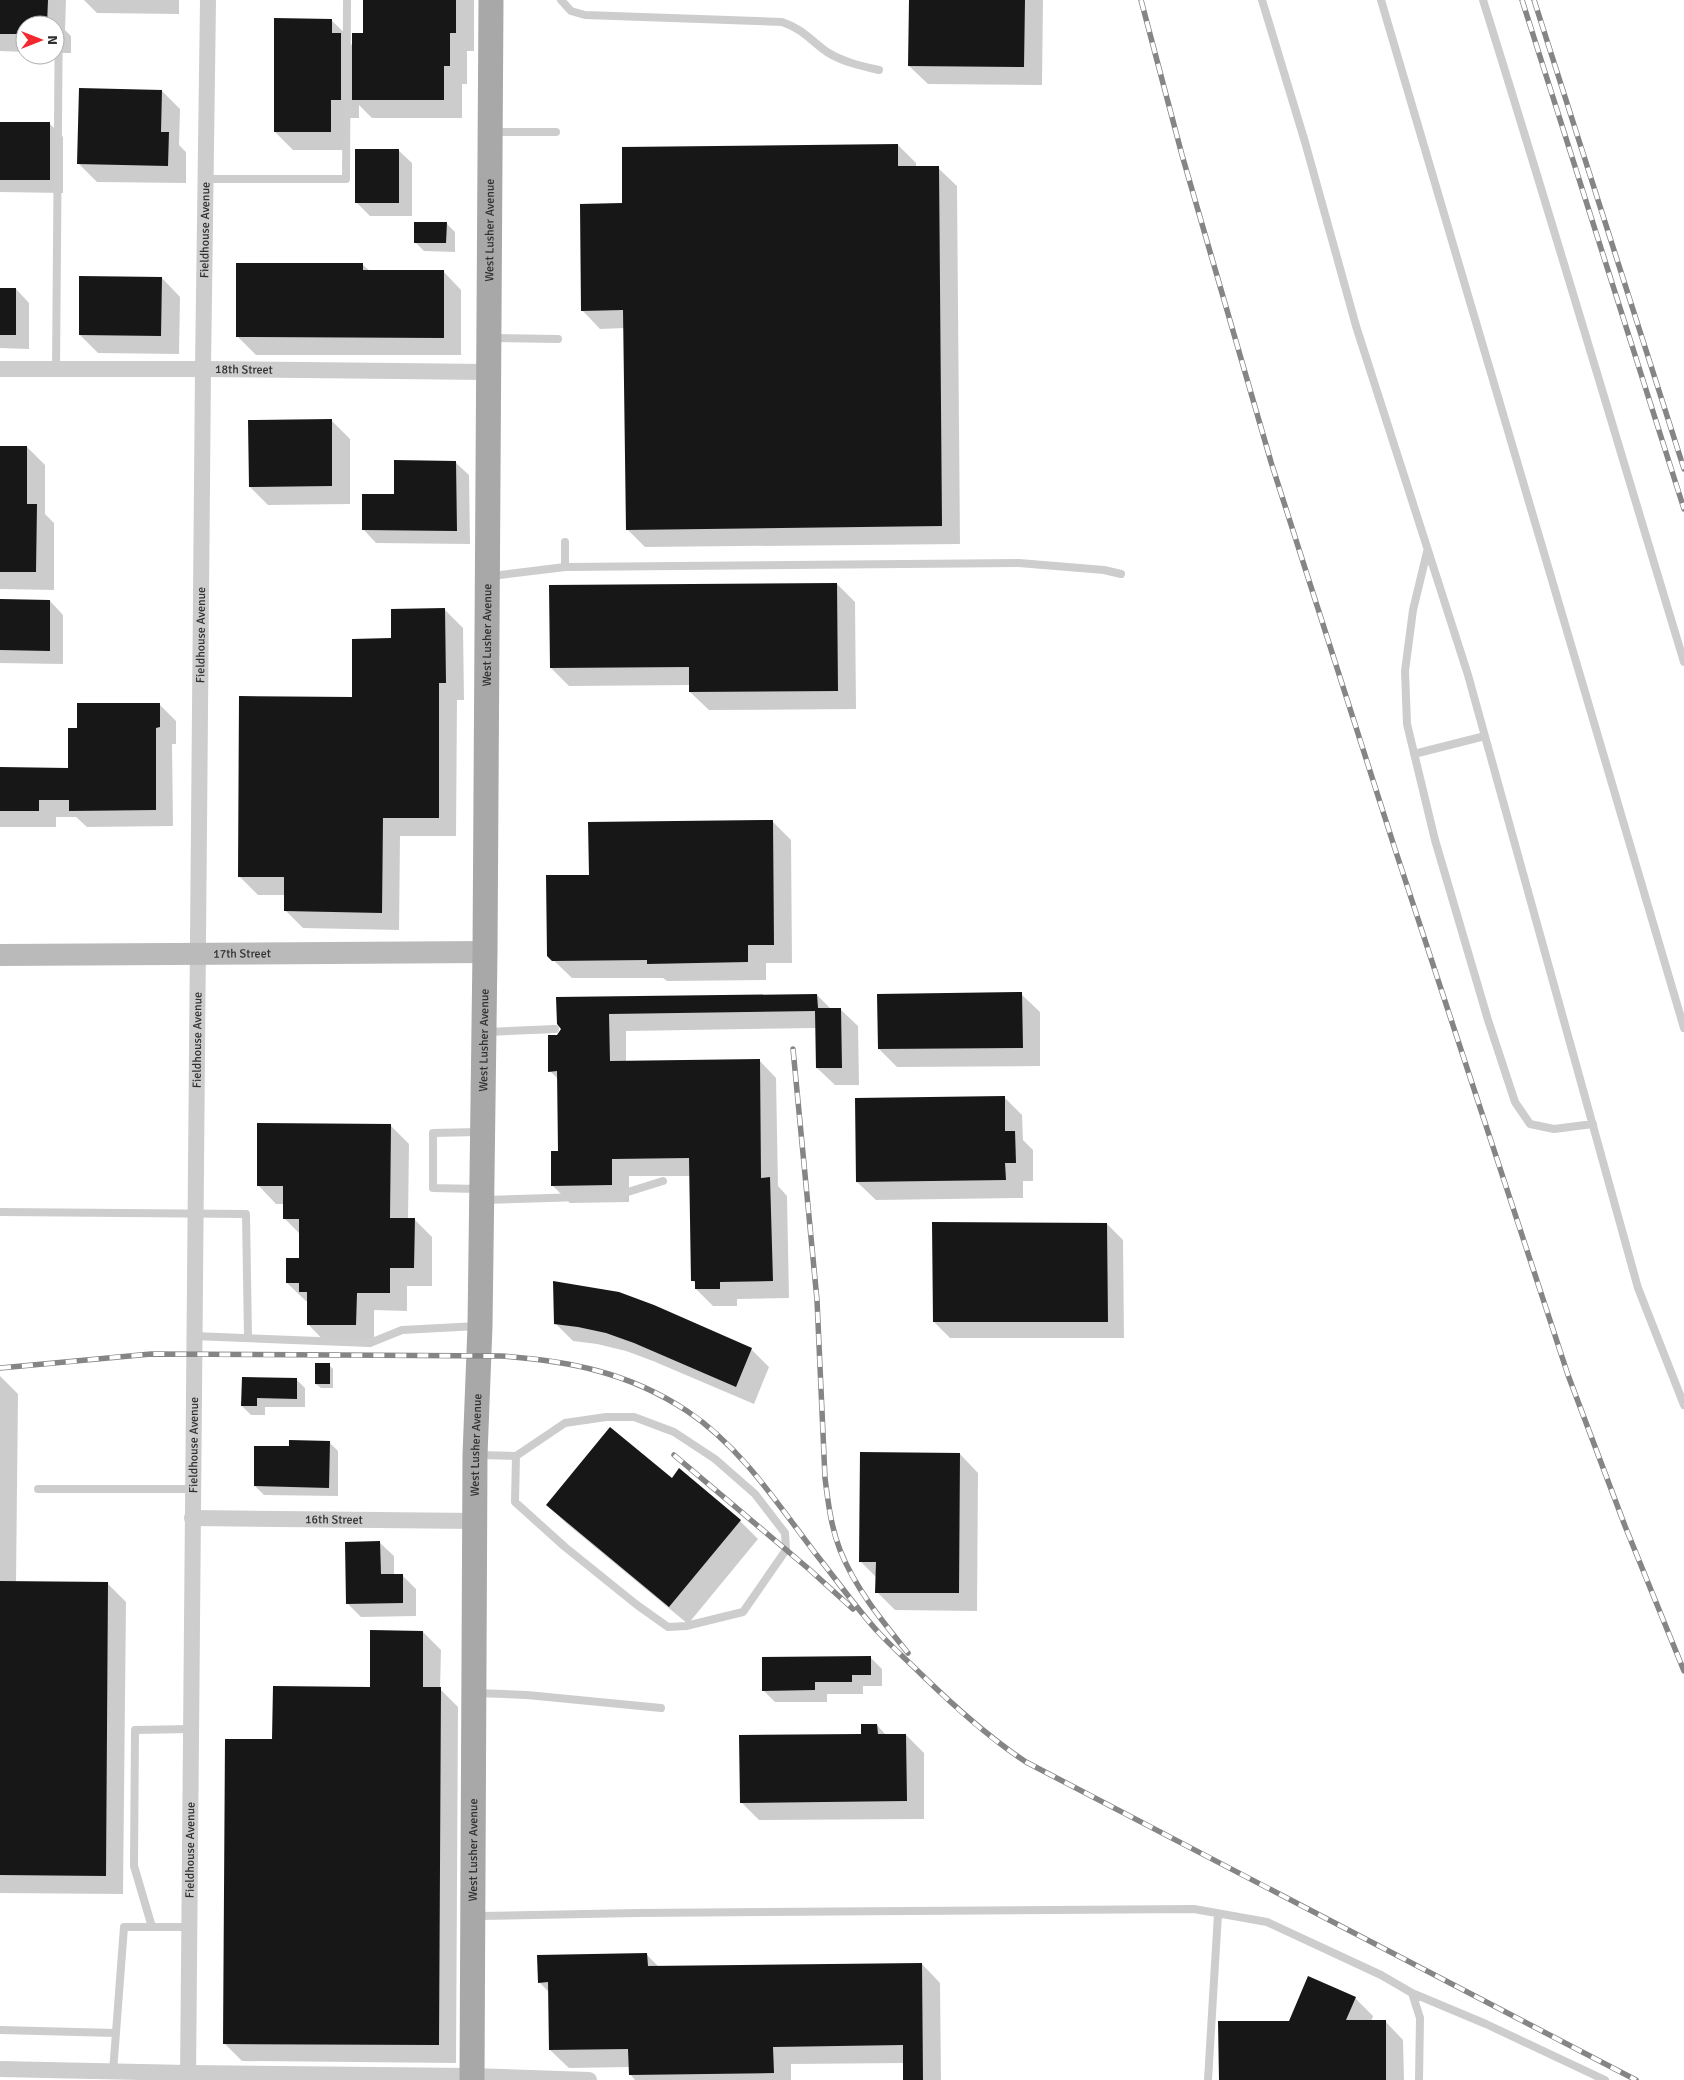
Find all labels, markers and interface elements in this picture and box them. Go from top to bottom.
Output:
north arrow [15,15,65,65]
text: N [44,35,61,45]
street label: West Lusher Avenue [482,179,497,282]
street label: Fieldhouse Avenue [197,182,213,278]
street label: 18th Street [215,362,273,377]
street label: West Lusher Avenue [479,584,495,687]
street label: Fieldhouse Avenue [193,587,209,683]
street label: 17th Street [213,946,271,961]
street label: West Lusher Avenue [476,989,492,1092]
street label: Fieldhouse Avenue [189,992,205,1088]
street label: West Lusher Avenue [467,1393,485,1496]
street label: Fieldhouse Avenue [186,1397,201,1493]
street label: 16th Street [305,1512,363,1527]
street label: West Lusher Avenue [465,1799,481,1901]
street label: Fieldhouse Avenue [182,1802,198,1898]

